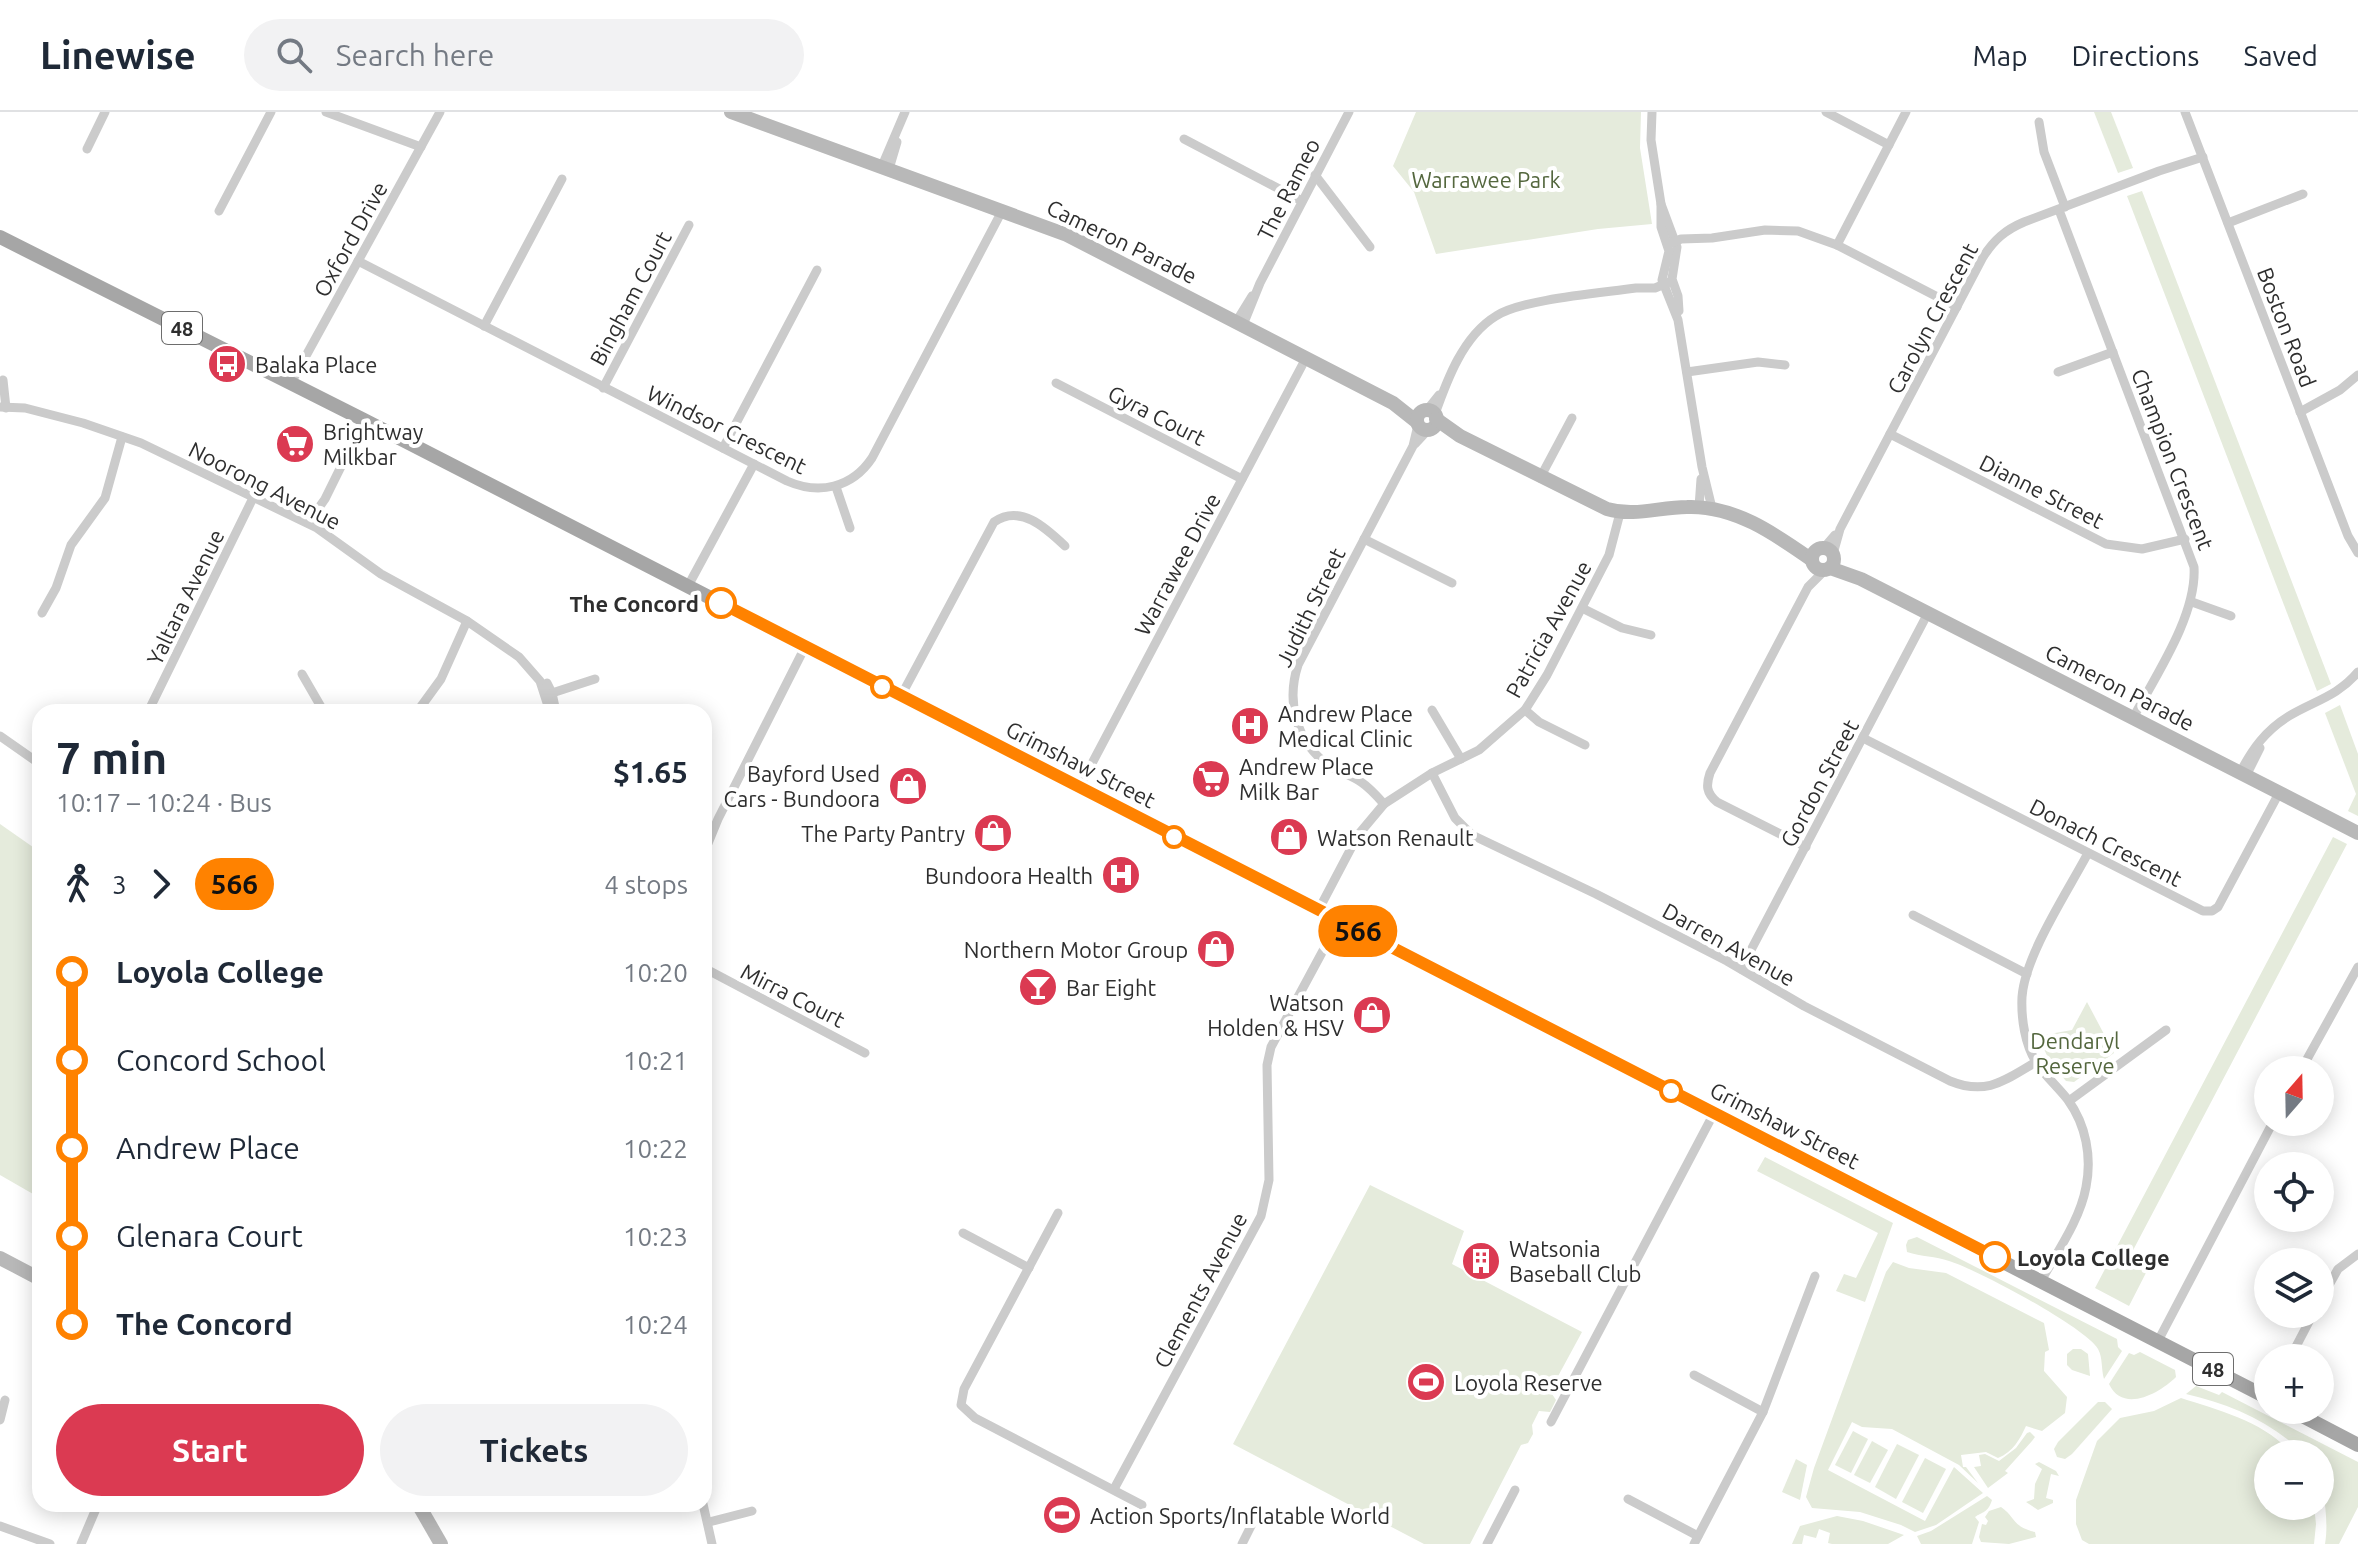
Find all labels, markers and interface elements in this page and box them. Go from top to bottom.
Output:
search box [244,19,804,91]
icon: search [272,33,316,77]
text: Linewise [40,34,196,76]
text: Search here [336,38,494,72]
text: Map [1972,40,2028,71]
text: Directions [2072,40,2199,71]
text: Saved [2243,40,2318,71]
street label: The Rameo [1252,134,1324,244]
park label: Warrawee Park [1411,167,1561,192]
street label: Oxford Drive [308,177,392,301]
street label: Cameron Parade [1043,194,1201,288]
street label: Bingham Court [584,226,676,369]
street label: Carolyn Crescent [1882,238,1982,398]
street label: Boston Road [2253,264,2321,390]
road number: 48 [162,312,202,344]
bus stop icon: Balaka Place [206,343,248,385]
place label: Balaka Place [255,352,377,377]
street label: Champion Crescent [2127,365,2219,553]
street label: Windsor Crescent [643,380,811,479]
street label: Gyra Court [1104,380,1210,450]
place label: Brightway Milkbar [323,419,424,469]
supermarket icon: Brightway Milkbar [274,423,316,465]
street label: Noorong Avenue [185,436,345,534]
street label: Dianne Street [1976,449,2109,533]
street label: Warrawee Drive [1129,489,1225,639]
street label: Yaltara Avenue [141,525,229,669]
street label: Judith Street [1270,543,1350,671]
street label: Patricia Avenue [1500,556,1596,702]
marker: The Concord [706,588,736,618]
place label: The Concord [569,591,699,616]
street label: Cameron Parade [2041,639,2199,735]
unlabelled marker [871,676,893,698]
place label: Andrew Place Medical Clinic [1278,701,1413,751]
hospital icon: Andrew Place Medical Clinic [1229,705,1271,747]
street label: Gordon Street [1775,715,1863,851]
street label: Grimshaw Street [1002,716,1160,813]
text: 7 min [56,733,167,782]
place label: Andrew Place Milk Bar [1239,754,1374,804]
text: $1.65 [613,755,688,789]
supermarket icon: Andrew Place Milk Bar [1190,758,1232,800]
place label: Bayford Used Cars - Bundoora [724,761,880,811]
shop icon: Bayford Used Cars - Bundoora [887,765,929,807]
text: 10:17 – 10:24 · Bus [56,788,272,817]
street label: Donach Crescent [2026,793,2186,891]
shop icon: The Party Pantry [972,812,1014,854]
shop icon: Watson Renault [1268,816,1310,858]
place label: The Party Pantry [801,821,965,846]
place label: Watson Renault [1317,825,1474,850]
unlabelled marker [1163,826,1185,848]
hospital icon: Bundoora Health [1100,854,1142,896]
icon: walk [56,862,100,906]
icon: forward [139,862,183,906]
place label: Bundoora Health [925,863,1093,888]
text: 566 [211,868,258,899]
text: 3 [112,870,127,899]
text: 4 stops [604,870,688,899]
street label: Darren Avenue [1658,897,1800,991]
line badge: 566 [1312,905,1404,957]
text: 566 [1334,915,1382,946]
shop icon: Northern Motor Group [1195,928,1237,970]
place label: Northern Motor Group [964,937,1188,962]
text: Loyola College [116,955,324,989]
text: 10:20 [623,958,688,987]
street label: Mirra Court [737,958,849,1032]
bar icon: Bar Eight [1017,966,1059,1008]
place label: Bar Eight [1066,975,1157,1000]
place label: Watson Holden & HSV [1207,990,1344,1040]
shop icon: Watson Holden & HSV [1351,994,1393,1036]
park label: Dendaryl Reserve [2030,1028,2120,1078]
text: Concord School [116,1043,326,1077]
text: 10:21 [623,1046,688,1075]
north arrow [2254,1056,2334,1136]
map controls [2254,1056,2334,1520]
street label: Grimshaw Street [1706,1077,1864,1174]
unlabelled marker [1660,1080,1682,1102]
text: Andrew Place [116,1131,300,1165]
text: 10:22 [623,1134,688,1163]
button: locate [2254,1152,2334,1232]
street label: Clements Avenue [1148,1208,1252,1372]
text: Glenara Court [116,1219,303,1253]
text: 10:23 [623,1222,688,1251]
place label: Watsonia Baseball Club [1509,1236,1641,1286]
building icon: Watsonia Baseball Club [1460,1240,1502,1282]
marker: Loyola College [1980,1242,2010,1272]
place label: Loyola College [2017,1245,2170,1270]
button: layers [2254,1248,2334,1328]
text: The Concord [116,1307,293,1341]
text: 10:24 [623,1310,688,1339]
button: + [2254,1344,2334,1424]
road number: 48 [2193,1353,2233,1385]
sports icon: Loyola Reserve [1405,1361,1447,1403]
place label: Loyola Reserve [1454,1370,1603,1395]
button: Start [56,1404,364,1496]
button: Tickets [380,1404,688,1496]
button: − [2254,1440,2334,1520]
sports icon: Action Sports/Inflatable World [1041,1494,1083,1536]
place label: Action Sports/Inflatable World [1090,1503,1390,1528]

